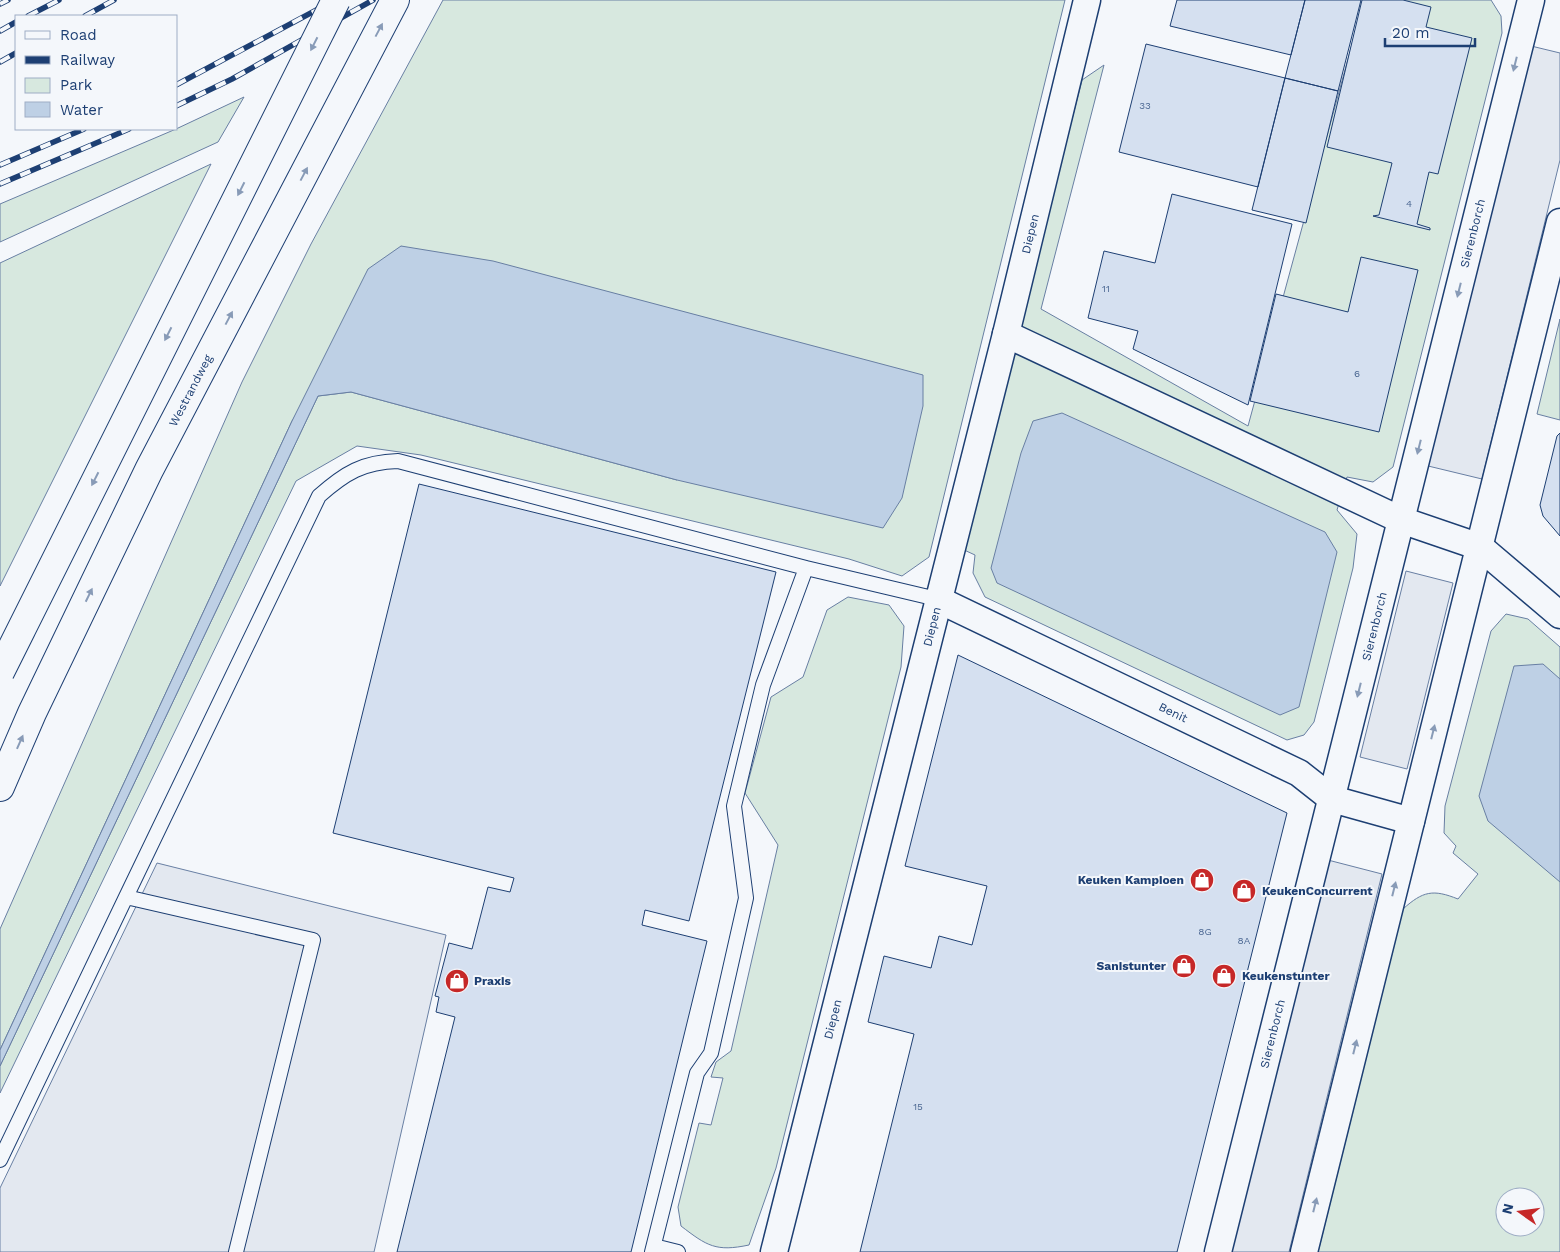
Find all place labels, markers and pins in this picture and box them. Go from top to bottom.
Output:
shop icon: Keuken Kampioen [1189,867,1215,893]
place label: Keuken Kampioen [1078,873,1184,887]
shop icon: KeukenConcurrent [1231,878,1257,904]
place label: KeukenConcurrent [1262,884,1373,898]
shop icon: Sanistunter [1171,953,1197,979]
place label: Sanistunter [1097,959,1167,973]
shop icon: Keukenstunter [1211,963,1237,989]
shop icon: Praxis [444,968,470,994]
place label: Keukenstunter [1242,969,1330,983]
place label: Praxis [474,974,512,988]

